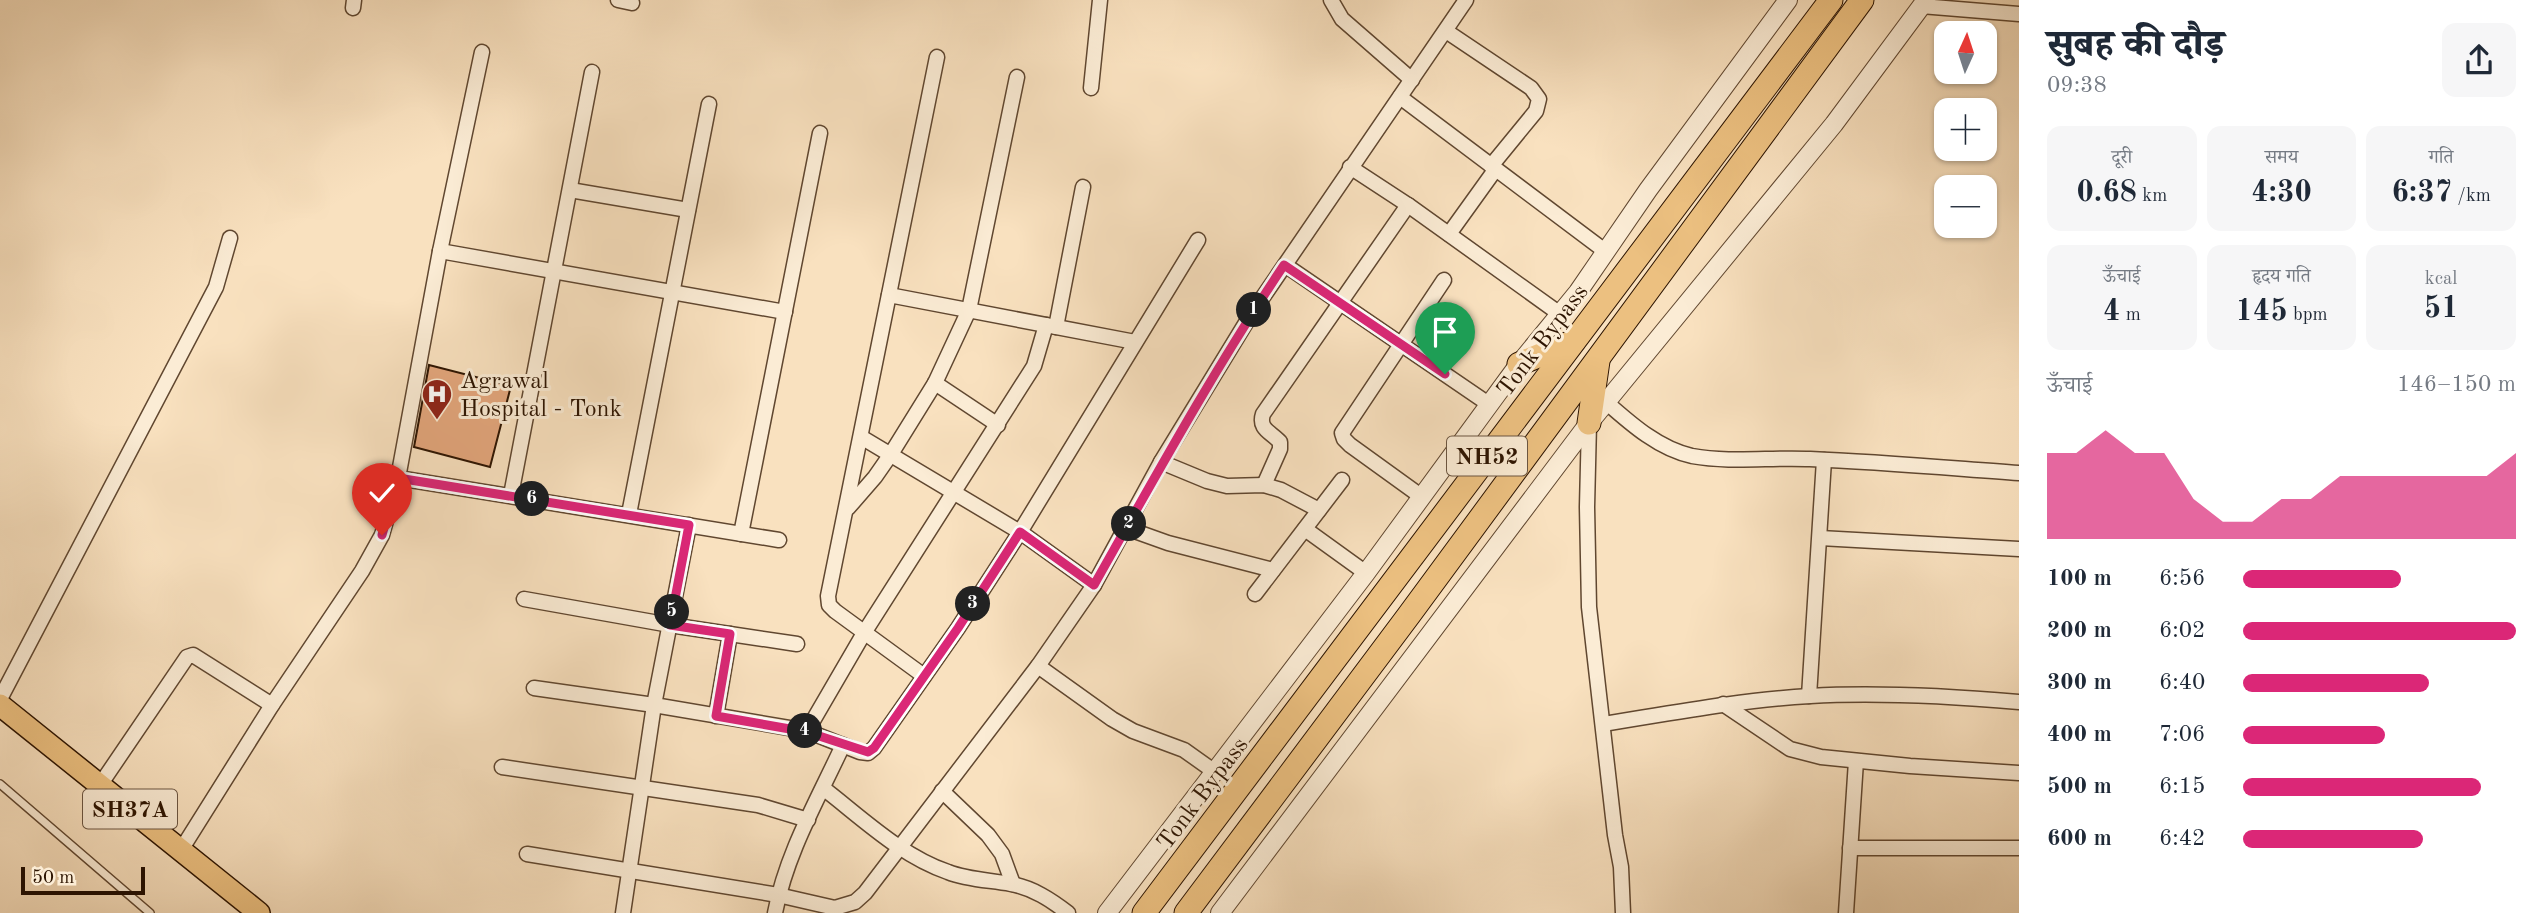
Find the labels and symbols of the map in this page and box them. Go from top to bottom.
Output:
north arrow [1934,21,1997,84]
street label: Tonk Bypass [1494,280,1593,402]
pin: 1 [1236,292,1272,328]
pin [1415,302,1475,374]
place label: Agrawal Hospital - Tonk [460,370,622,422]
hospital icon: Agrawal Hospital - Tonk [420,377,454,421]
road number: NH52 [1447,436,1527,476]
pin [352,463,412,535]
pin: 6 [514,482,550,516]
pin: 2 [1112,506,1146,542]
pin: 3 [956,586,990,622]
pin: 5 [654,594,690,630]
pin: 4 [788,714,822,748]
street label: Tonk Bypass [1154,733,1253,855]
road number: SH37A [83,790,177,828]
scale bar [21,864,145,896]

